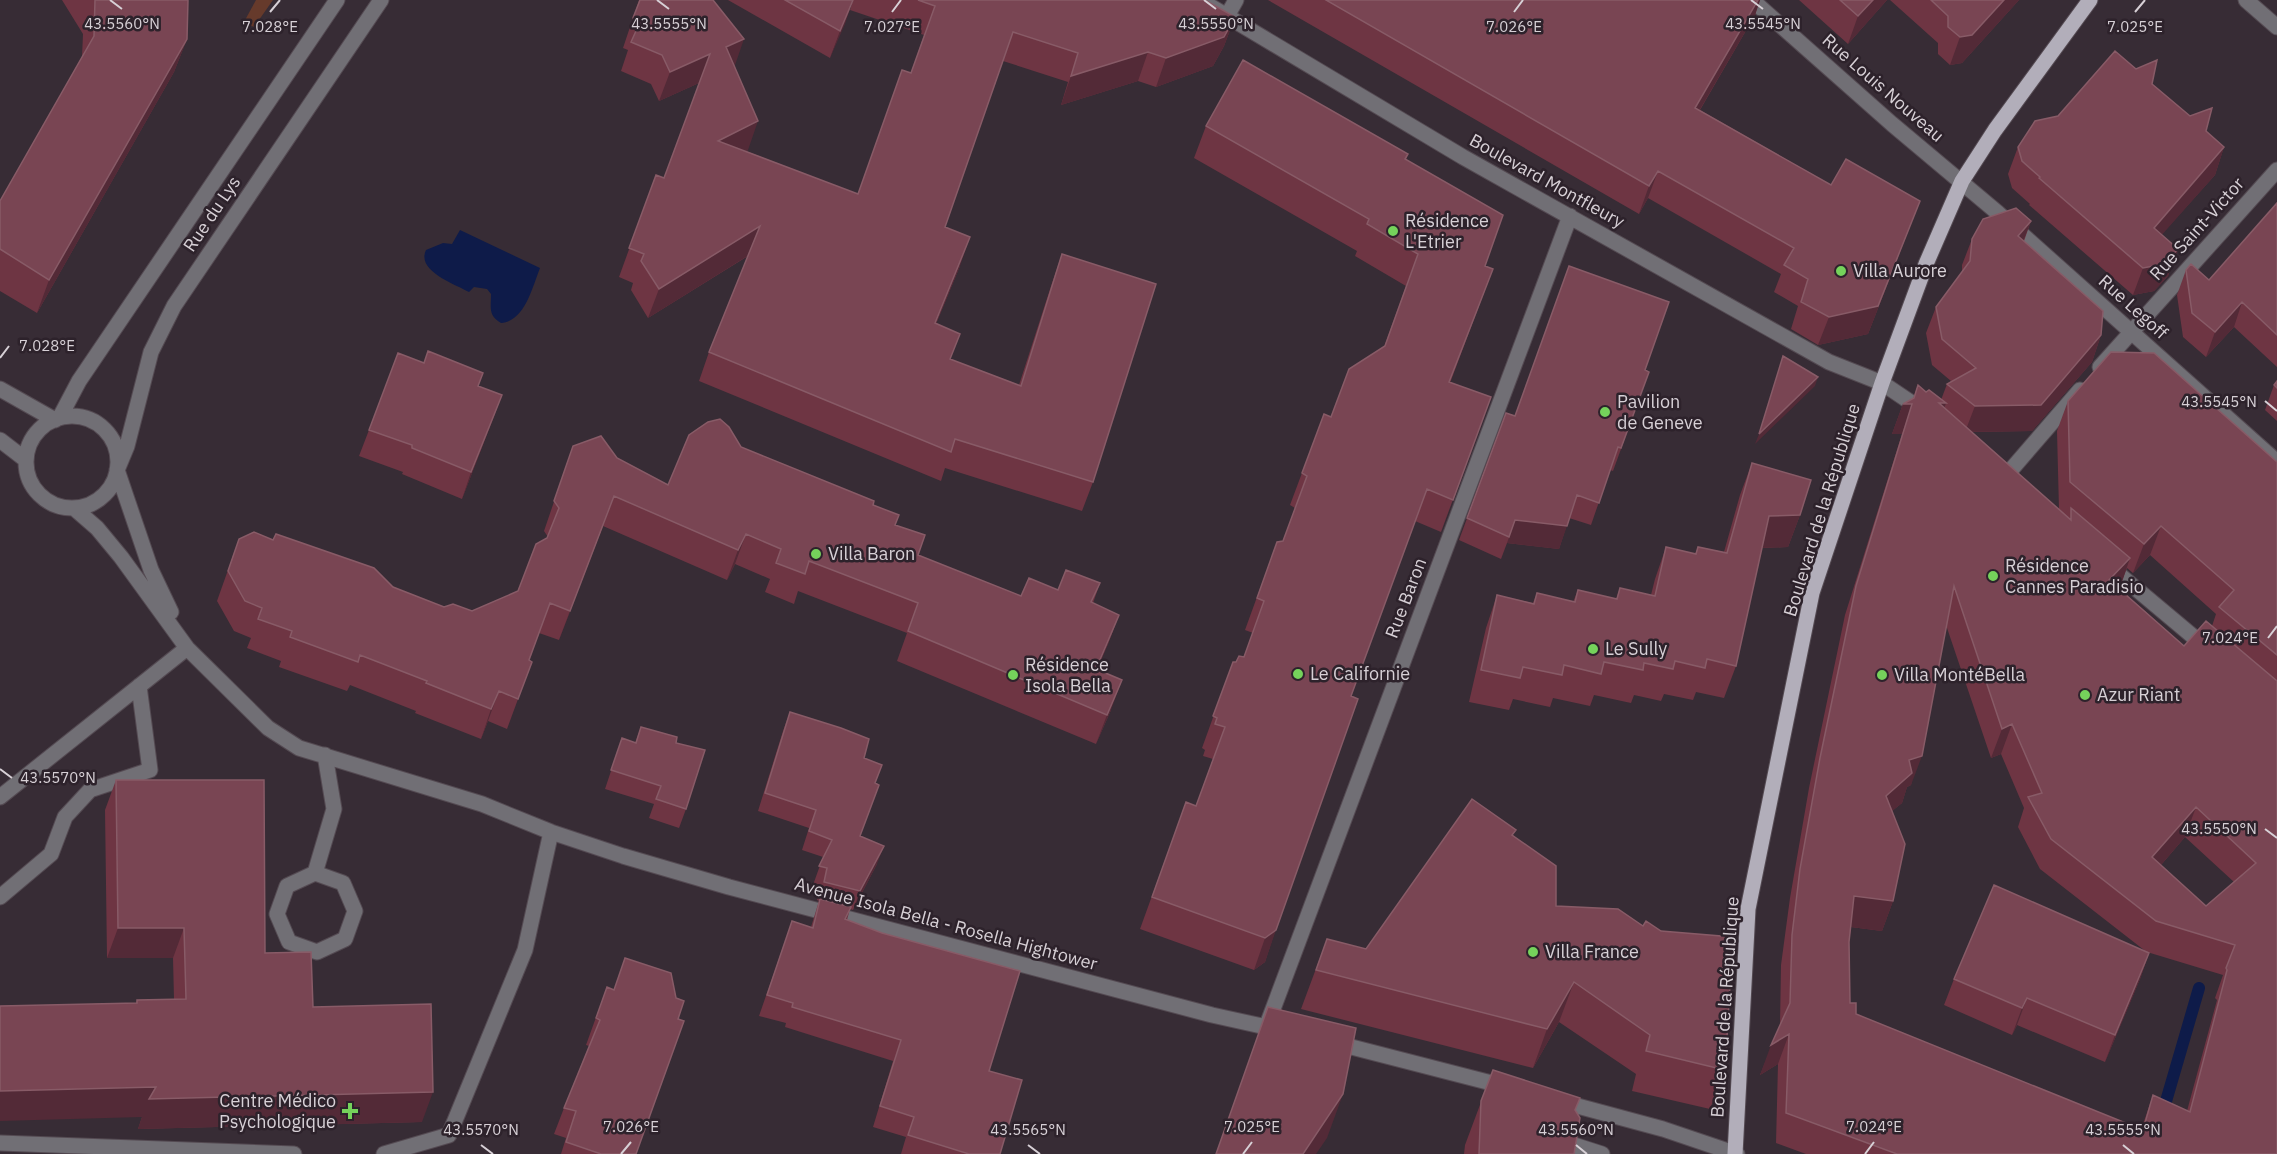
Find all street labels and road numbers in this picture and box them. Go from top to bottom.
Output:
street label: Rue Louis Nouveau [1818,28,1949,147]
street label: Boulevard Montfleury [1466,128,1629,233]
street label: Rue du Lys [178,171,245,256]
street label: Rue Saint-Victor [2144,172,2249,285]
street label: Rue Legoff [2094,269,2173,344]
street label: Boulevard de la République [1778,400,1865,619]
street label: Rue Baron [1380,554,1431,641]
street label: Avenue Isola Bella - Rosella Hightower [792,872,1101,975]
street label: Boulevard de la République [1705,895,1744,1118]

